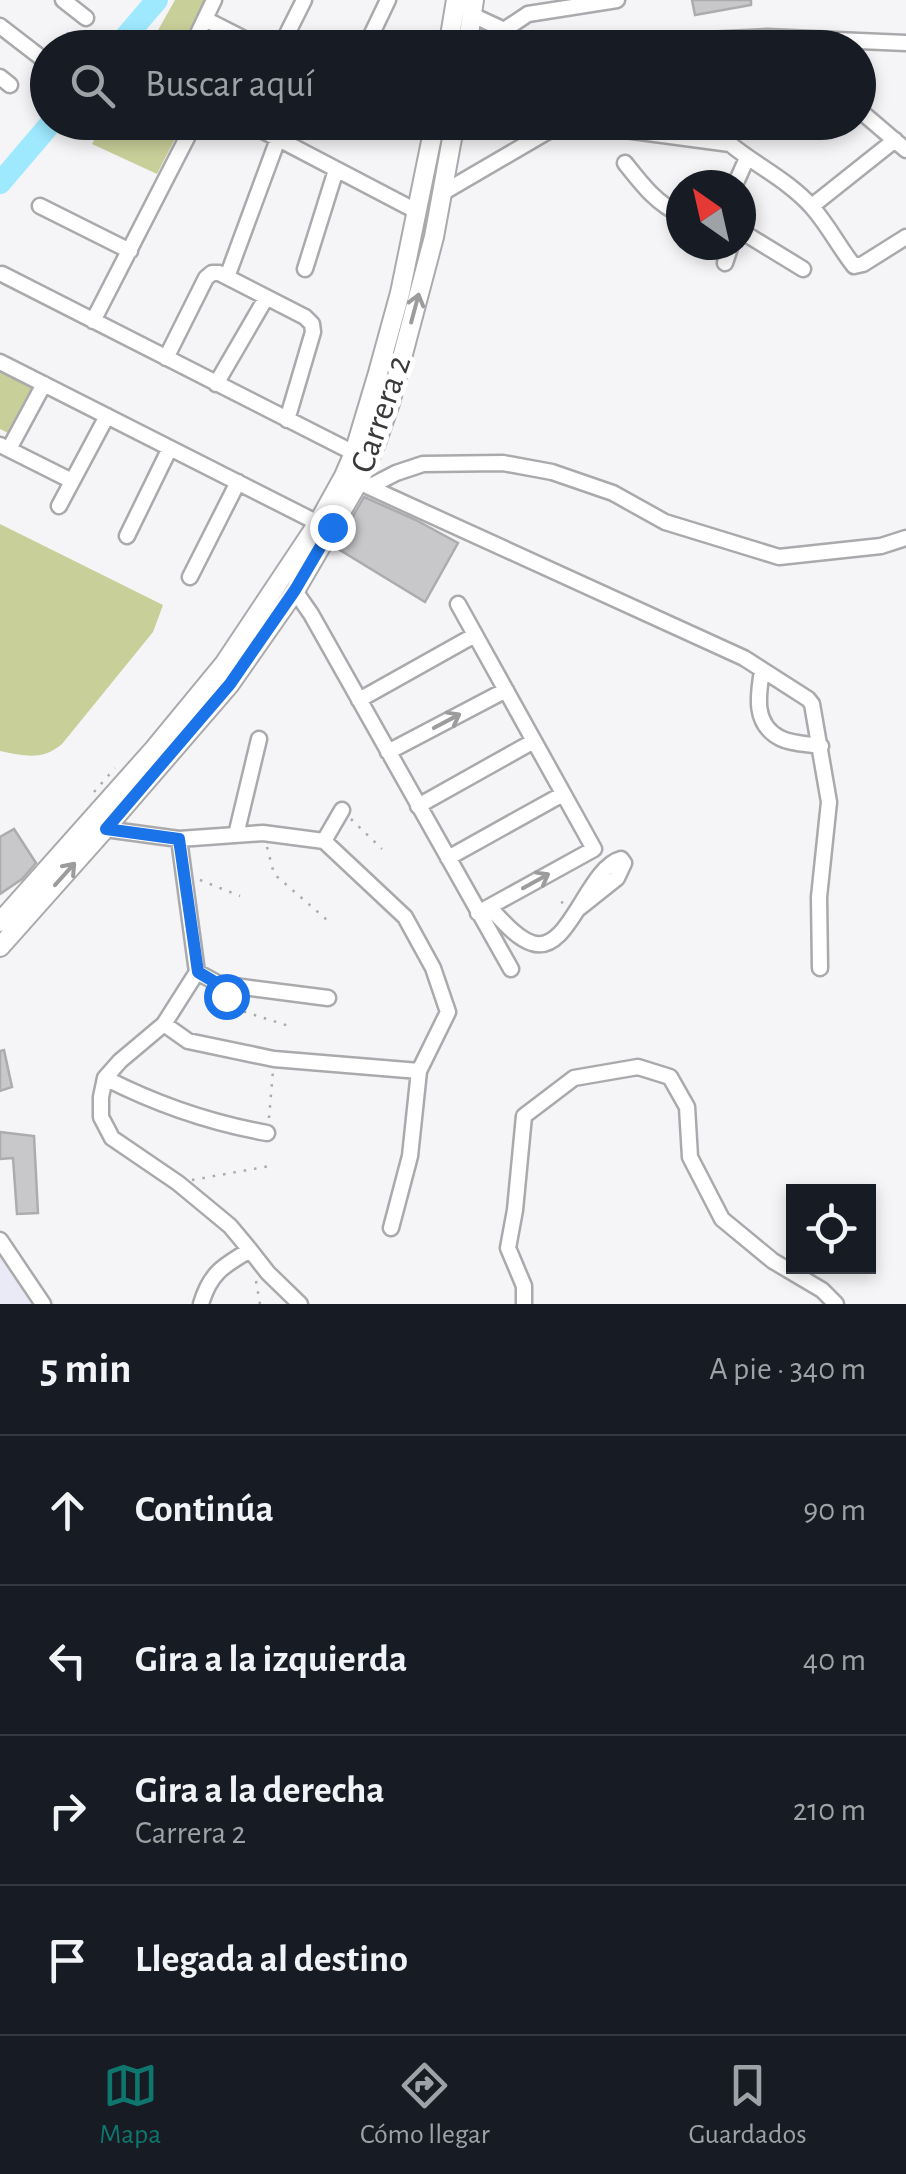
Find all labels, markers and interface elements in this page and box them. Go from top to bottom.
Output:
search box [30,30,876,140]
icon: search [65,58,120,113]
text: Buscar aquí [145,66,314,104]
north arrow [666,170,756,260]
one-way arrow [407,293,426,324]
street label: Carrera 2 [345,351,417,477]
route end [310,505,356,551]
one-way arrow [432,711,461,730]
one-way arrow [53,862,76,887]
one-way arrow [521,870,550,890]
route start [204,974,250,1020]
map controls [786,1184,876,1274]
button: locate [786,1184,876,1274]
text: 5 min [40,1348,132,1390]
text: A pie · 340 m [709,1353,866,1385]
icon: ahead [40,1483,95,1538]
text: Continúa [135,1491,274,1529]
text: 90 m [803,1494,866,1526]
icon: left [40,1633,95,1688]
text: Gira a la izquierda [135,1641,407,1679]
text: 40 m [803,1644,866,1676]
text: Gira a la derecha [135,1772,385,1810]
icon: right [40,1783,95,1838]
text: 210 m [793,1794,866,1826]
text: Carrera 2 [135,1817,246,1849]
icon: arrive [40,1933,95,1988]
text: Llegada al destino [135,1941,408,1979]
tab: Mapa [99,2058,161,2152]
tab: Cómo llegar [360,2058,490,2152]
tab: Guardados [688,2058,807,2152]

